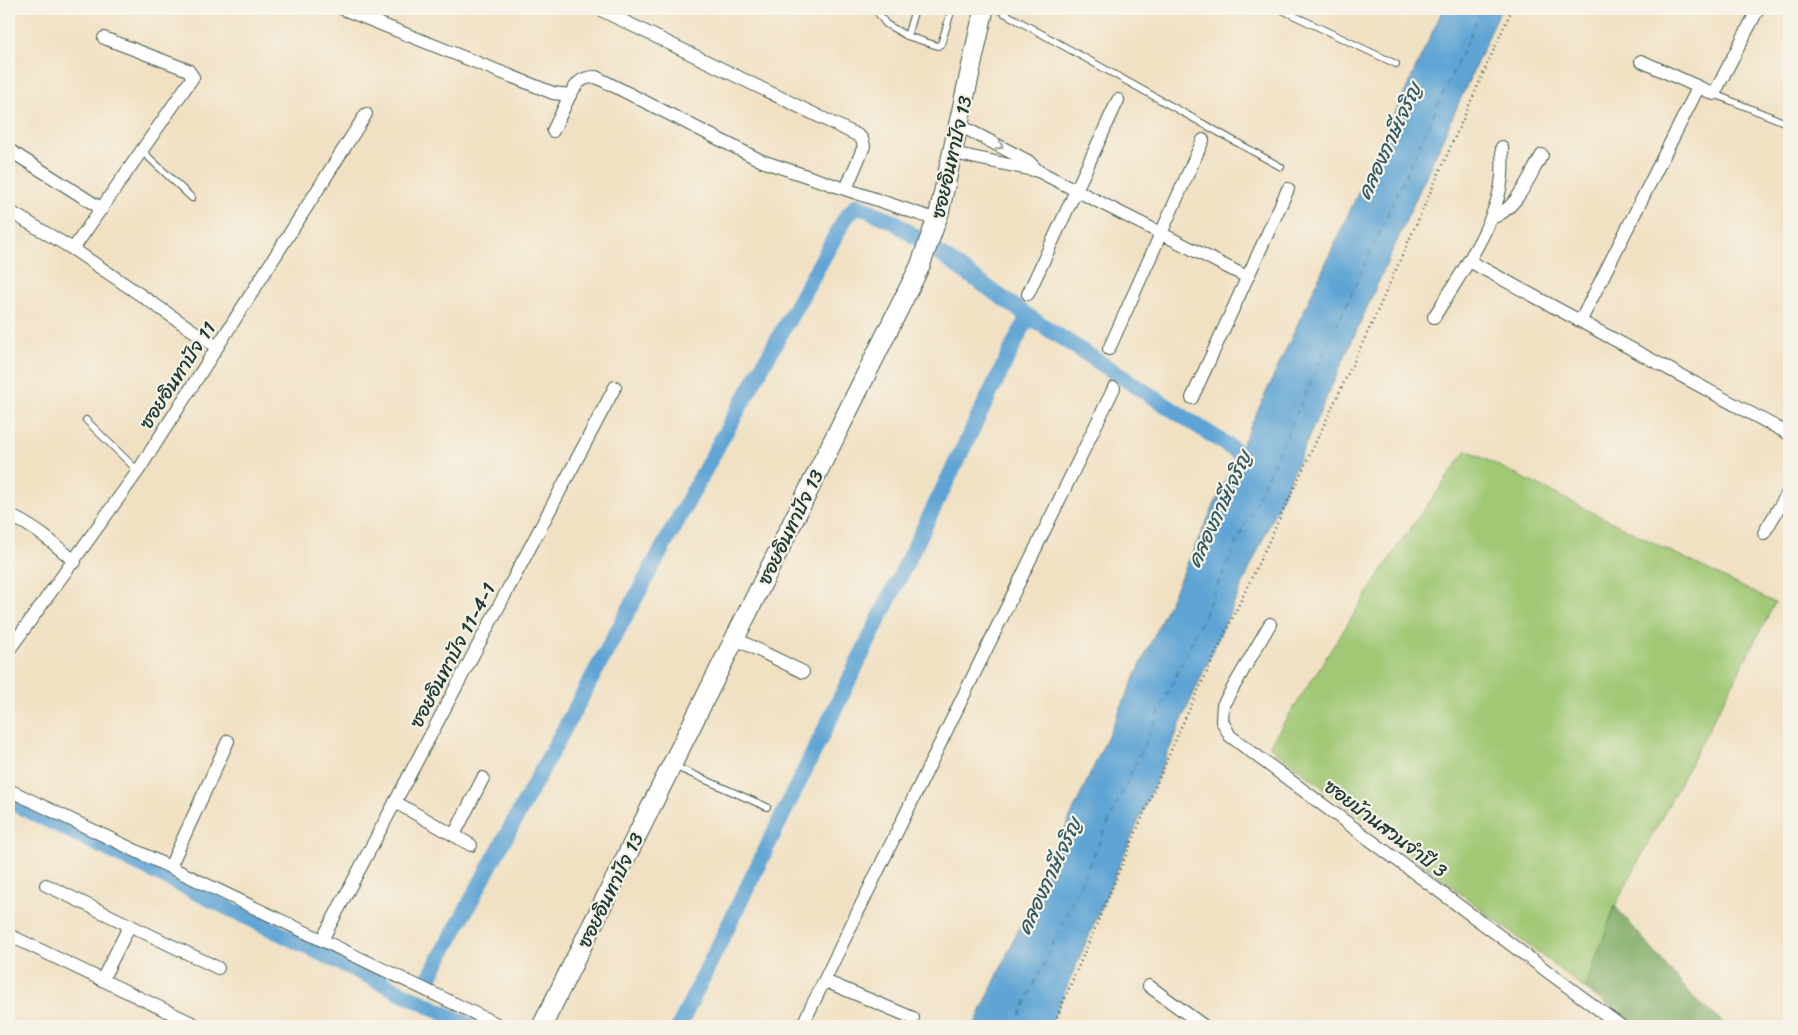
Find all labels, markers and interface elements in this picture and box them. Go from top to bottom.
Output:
water label: คลองภาษีเจริญ [1347,74,1433,205]
street label: ซอยอินทาปัจ 13 [921,92,982,222]
one-way arrow [995,140,1004,150]
street label: ซอยอินทาปัจ 11 [130,315,225,436]
water label: คลองภาษีเจริญ [1177,442,1263,573]
street label: ซอยอินทาปัจ 13 [748,463,833,591]
street label: ซอยอินทาปัจ 11-4-1 [400,577,505,734]
street label: ซอยบ้านสวนจำปี 3 [1317,771,1455,886]
water label: คลองภาษีเจริญ [1007,809,1093,940]
street label: ซอยอินทาปัจ 13 [568,826,653,954]

